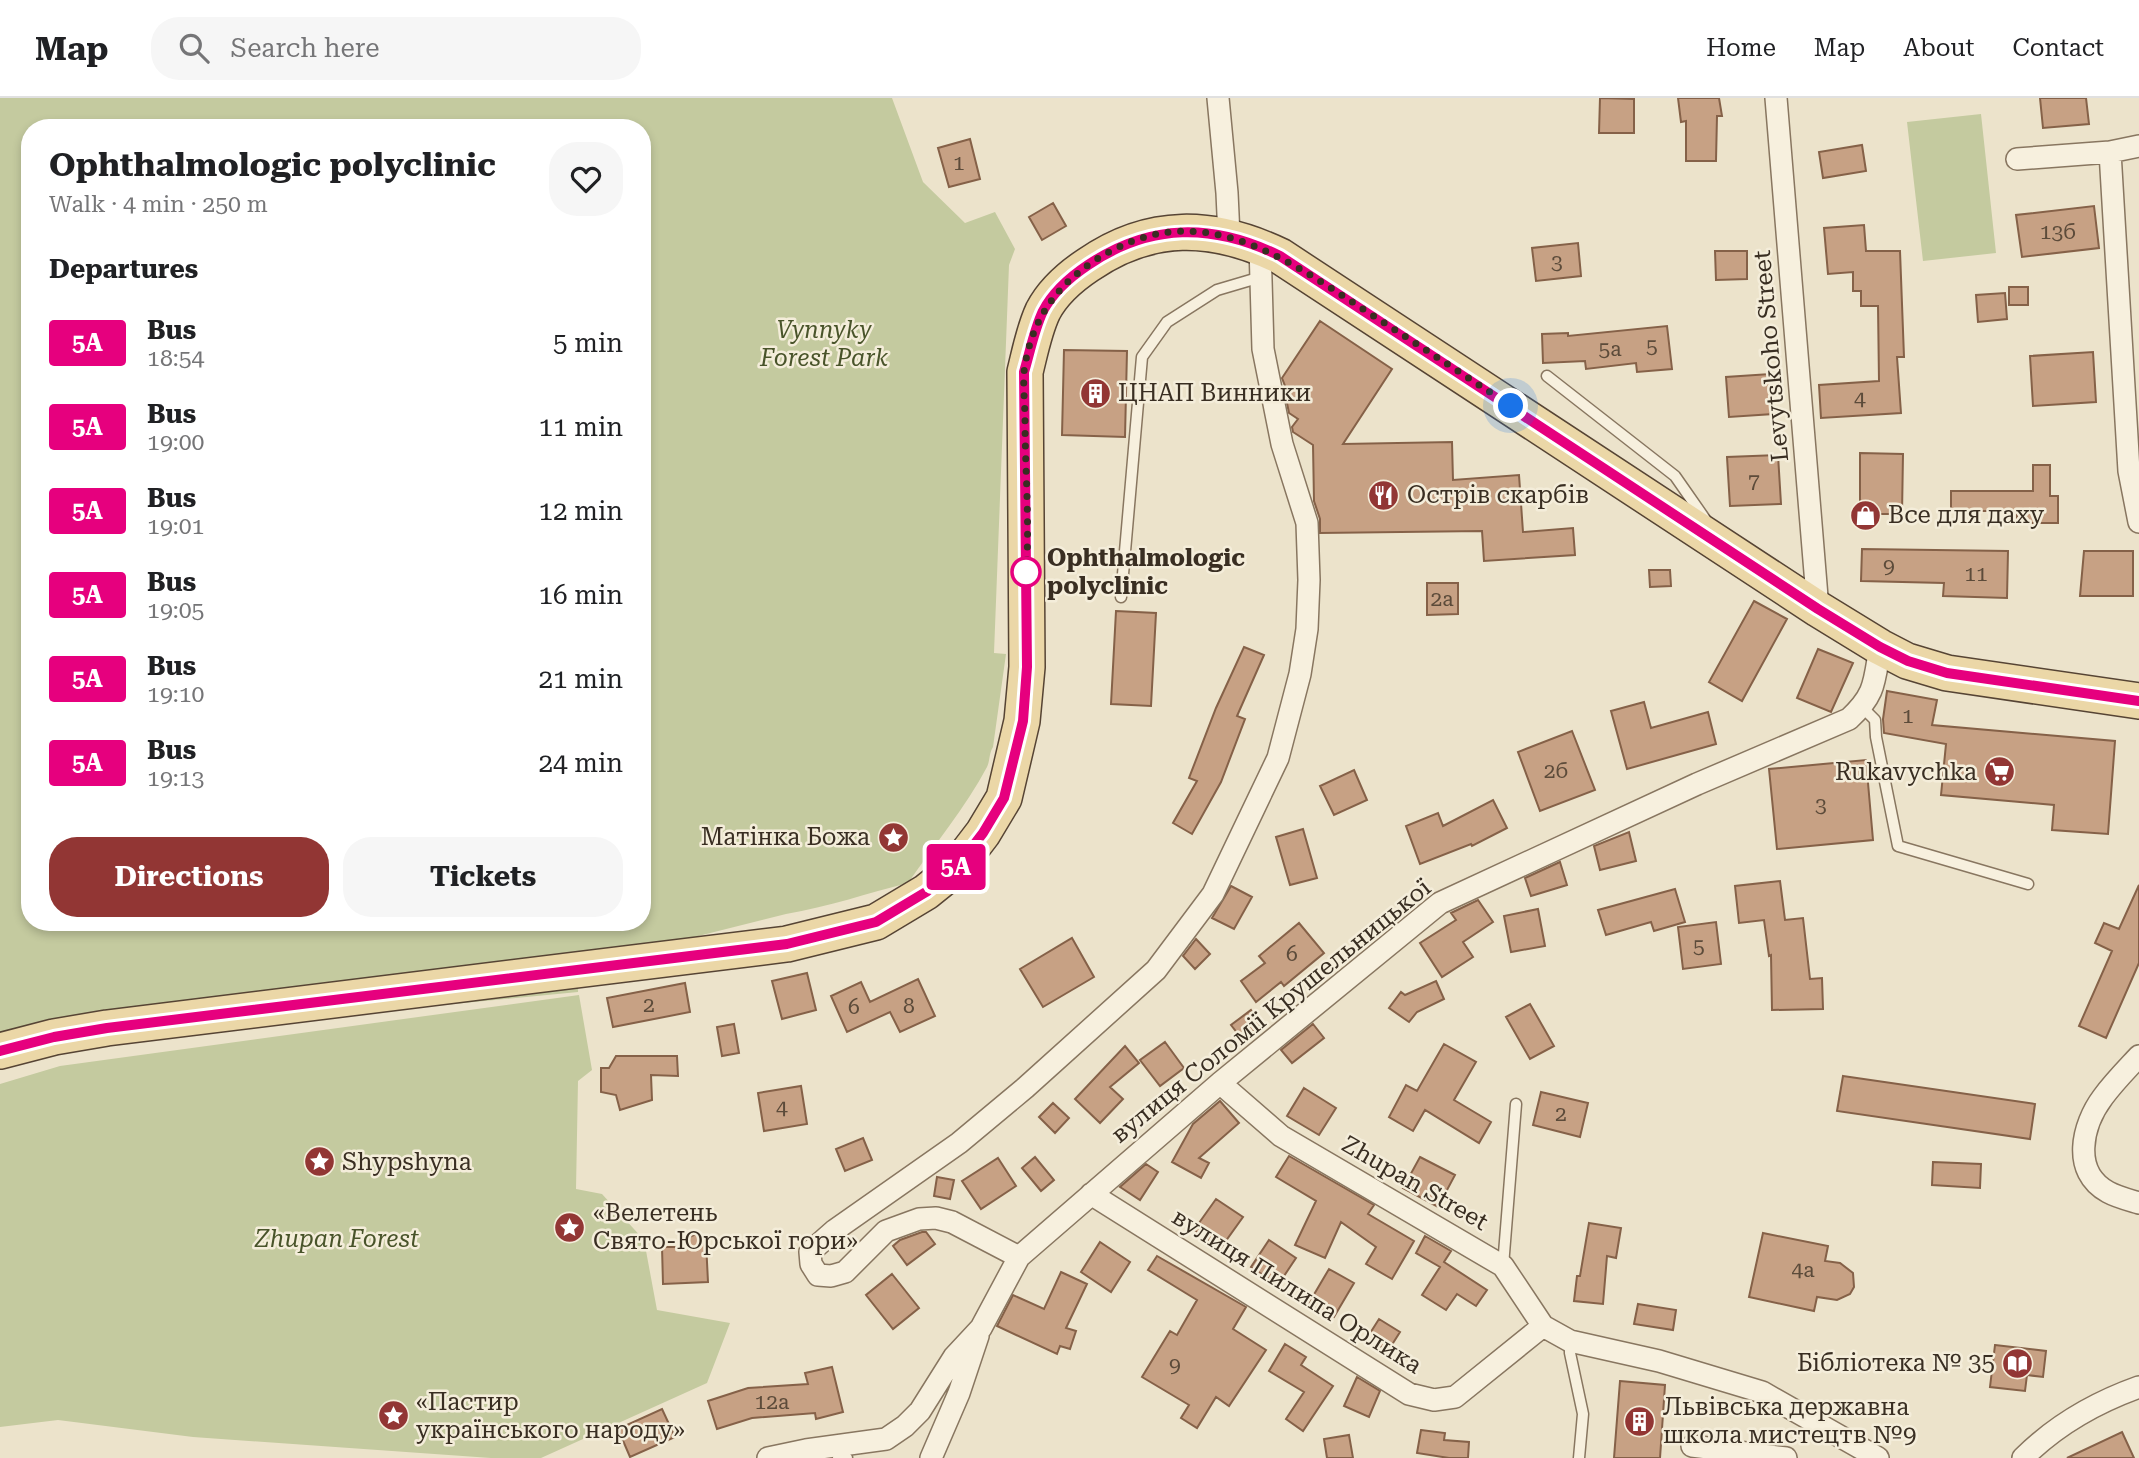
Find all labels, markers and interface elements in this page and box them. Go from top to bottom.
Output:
search box [151,17,641,80]
text: Map [35,29,109,68]
icon: search [175,29,213,67]
text: Search here [231,33,380,63]
text: Home [1706,34,1776,62]
text: Map [1814,34,1865,62]
text: About [1903,34,1974,62]
text: Contact [2012,34,2104,62]
button: heart [549,142,623,216]
text: Ophthalmologic polyclinic [49,145,496,184]
house number: 1 [953,151,965,175]
text: Walk · 4 min · 250 m [49,191,268,218]
house number: 13б [2040,220,2076,244]
street label: Levytskoho Street [1748,249,1794,463]
house number: 3 [1551,250,1563,274]
text: Departures [49,254,198,284]
text: Bus [147,315,196,345]
park label: Vynnyky Forest Park [759,316,888,372]
text: 5 min [553,328,623,358]
text: 5А [72,329,103,357]
house number: 5 [1646,334,1658,358]
house number: 5а [1598,337,1622,361]
text: 18:54 [147,345,204,372]
building icon: ЦНАП Винники [1078,376,1112,410]
place label: ЦНАП Винники [1118,379,1311,407]
house number: 4 [1854,387,1866,411]
your location [1493,388,1528,423]
text: Bus [147,399,196,429]
text: 11 min [539,412,623,442]
text: 5А [72,413,103,441]
text: 19:00 [147,429,204,456]
house number: 7 [1748,469,1760,493]
restaurant icon: Острів скарбів [1367,478,1401,512]
place label: Острів скарбів [1407,481,1589,509]
text: Bus [147,483,196,513]
text: 12 min [539,496,623,526]
text: 5А [72,497,103,525]
shop icon: Все для даху [1848,498,1882,532]
place label: Все для даху [1888,501,2045,529]
text: 19:01 [147,513,204,540]
place label: Ophthalmologic polyclinic [1047,544,1245,600]
house number: 9 [1883,554,1895,578]
marker: Ophthalmologic polyclinic [1011,557,1041,587]
house number: 11 [1964,562,1988,586]
text: Bus [147,567,196,597]
text: 16 min [539,580,623,610]
text: 5А [72,581,103,609]
house number: 2а [1430,587,1454,611]
text: 19:05 [147,597,204,624]
text: Bus [147,651,196,681]
text: 21 min [539,664,623,694]
text: 5А [72,665,103,693]
text: 19:10 [147,681,204,708]
house number: 1 [1902,704,1914,728]
text: Bus [147,735,196,765]
text: 24 min [539,748,623,778]
text: 5А [72,749,103,777]
supermarket icon: Rukavychka [1983,755,2017,789]
place label: Rukavychka [1835,758,1977,786]
house number: 2б [1544,759,1568,783]
text: 19:13 [147,765,204,792]
house number: 3 [1815,793,1827,817]
place icon: Матінка Божа [876,820,910,854]
place label: Матінка Божа [701,823,870,851]
button: Directions [49,837,329,917]
button: Tickets [343,837,623,917]
line badge: 5А [925,844,988,890]
text: 5А [941,853,971,881]
street label: вулиця Соломії Крушельницької [1106,873,1437,1149]
house number: 5 [1693,934,1705,958]
house number: 6 [1286,942,1298,966]
house number: 2 [643,993,655,1017]
house number: 8 [903,994,915,1018]
house number: 6 [848,995,860,1019]
house number: 4 [776,1096,788,1120]
house number: 2 [1555,1102,1567,1126]
street label: Zhupan Street [1337,1130,1493,1236]
place icon: Shypshyna [302,1145,336,1179]
place label: Shypshyna [342,1148,472,1176]
place label: «Велетень Свято-Юрської гори» [593,1199,858,1255]
street label: вулиця Пилипа Орлика [1167,1203,1427,1379]
place icon: «Велетень Свято-Юрської гори» [553,1210,587,1244]
park label: Zhupan Forest [254,1225,419,1253]
house number: 4а [1791,1258,1815,1282]
library icon: Бібліотека № 35 [2001,1346,2035,1380]
place label: Бібліотека № 35 [1797,1349,1995,1377]
house number: 9 [1169,1353,1181,1377]
place label: «Пастир українського народу» [416,1388,685,1444]
house number: 12а [755,1390,790,1414]
place label: Львівська державна школа мистецтв №9 [1663,1393,1917,1449]
place icon: «Пастир українського народу» [376,1399,410,1433]
building icon: Львівська державна школа мистецтв №9 [1623,1404,1657,1438]

